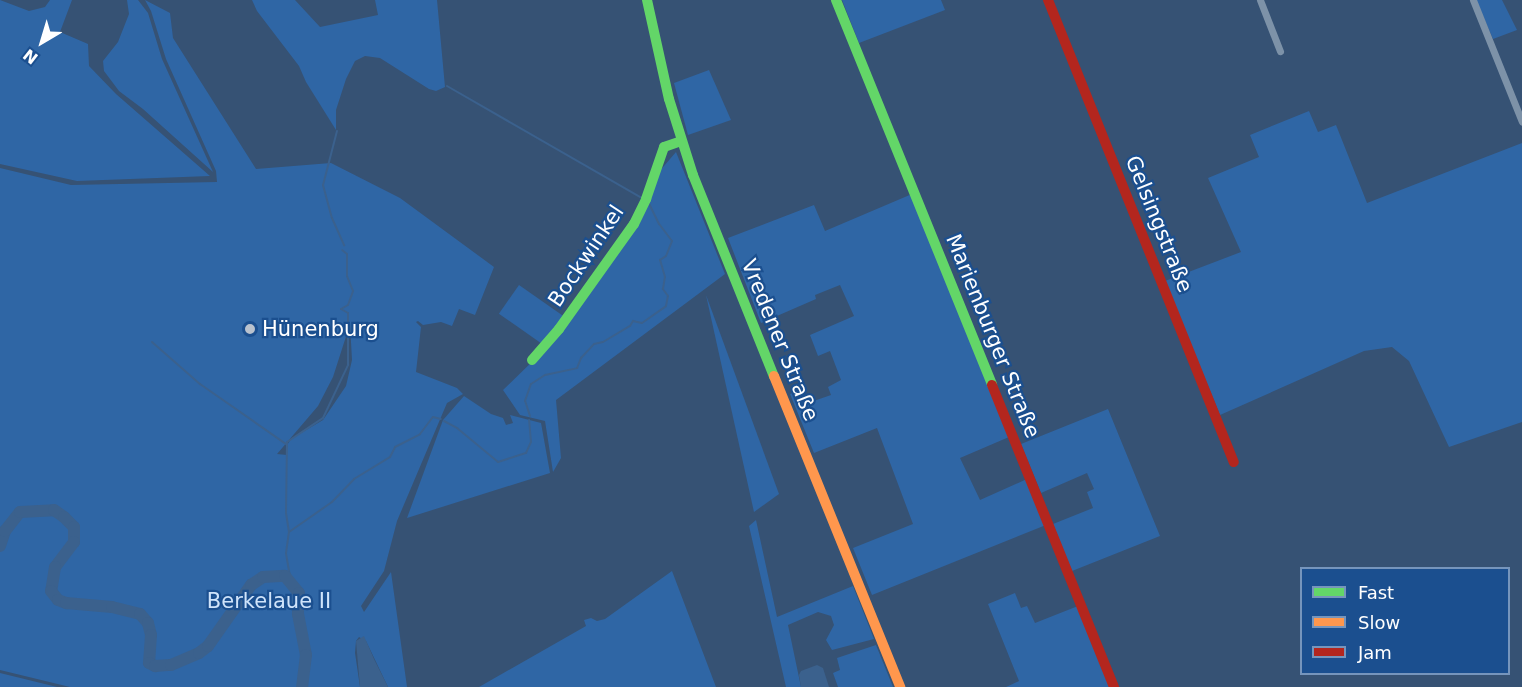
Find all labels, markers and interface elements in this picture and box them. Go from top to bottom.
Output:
north arrow [12,12,72,72]
text: N [19,45,42,68]
street label: Gelsingstraße [1120,152,1198,296]
street label: Bockwinkel [543,200,629,312]
street label: Marienburger Straße [941,231,1045,441]
street label: Vredener Straße [736,255,824,425]
place label: Hünenburg [262,316,379,342]
marker: Hünenburg [243,322,257,336]
legend [1300,567,1510,675]
text: Fast [1358,582,1394,603]
park label: Berkelaue II [207,588,331,614]
text: Slow [1358,612,1400,633]
text: Jam [1358,642,1392,663]

